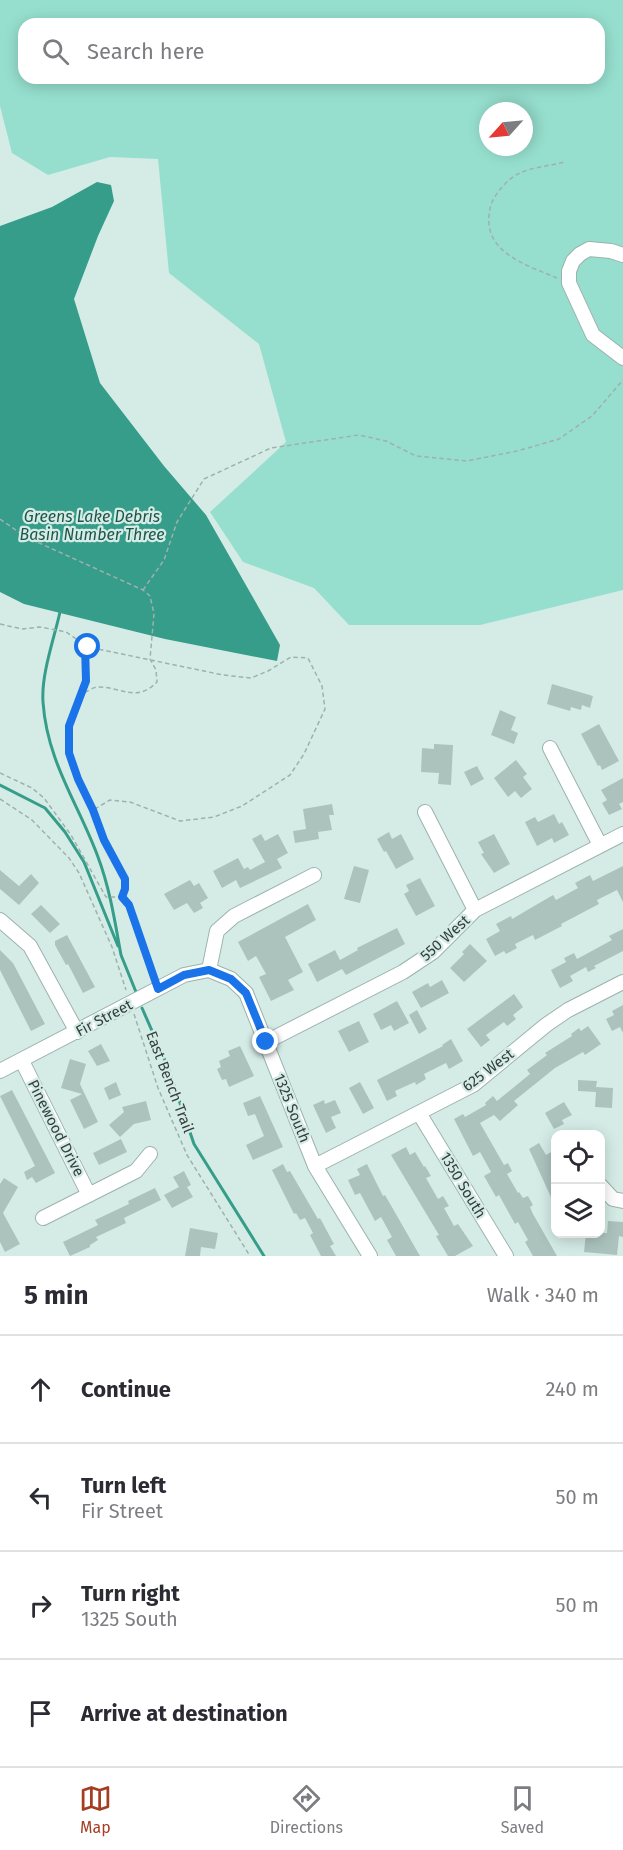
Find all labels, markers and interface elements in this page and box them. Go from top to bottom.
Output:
search box [18,18,605,84]
icon: search [39,35,72,68]
text: Search here [87,38,205,65]
north arrow [479,102,533,156]
water label: Greens Lake Debris Basin Number Three [20,507,164,544]
route start [74,633,100,659]
street label: 550 West [417,911,474,965]
street label: Fir Street [73,995,136,1040]
route end [252,1028,278,1054]
street label: East Bench Trail [142,1029,198,1136]
street label: 625 West [459,1045,518,1095]
street label: 1325 South [270,1071,314,1145]
street label: Pinewood Drive [24,1077,88,1179]
map controls [551,1130,605,1238]
button: locate [551,1130,605,1184]
street label: 1350 South [436,1149,490,1221]
button: layers [551,1184,605,1238]
text: 5 min [24,1280,88,1311]
text: Walk · 340 m [487,1283,599,1307]
icon: ahead [24,1373,57,1406]
text: Continue [81,1376,171,1403]
text: 240 m [545,1377,599,1401]
text: Turn left [81,1472,166,1499]
icon: left [24,1481,57,1514]
text: 50 m [555,1485,599,1509]
text: Fir Street [81,1499,163,1523]
text: Turn right [81,1580,180,1607]
icon: right [24,1589,57,1622]
text: 50 m [555,1593,599,1617]
text: 1325 South [81,1607,178,1631]
icon: arrive [24,1697,57,1730]
text: Arrive at destination [81,1700,288,1727]
tab: Map [79,1782,112,1837]
tab: Directions [270,1782,343,1837]
tab: Saved [501,1782,544,1837]

